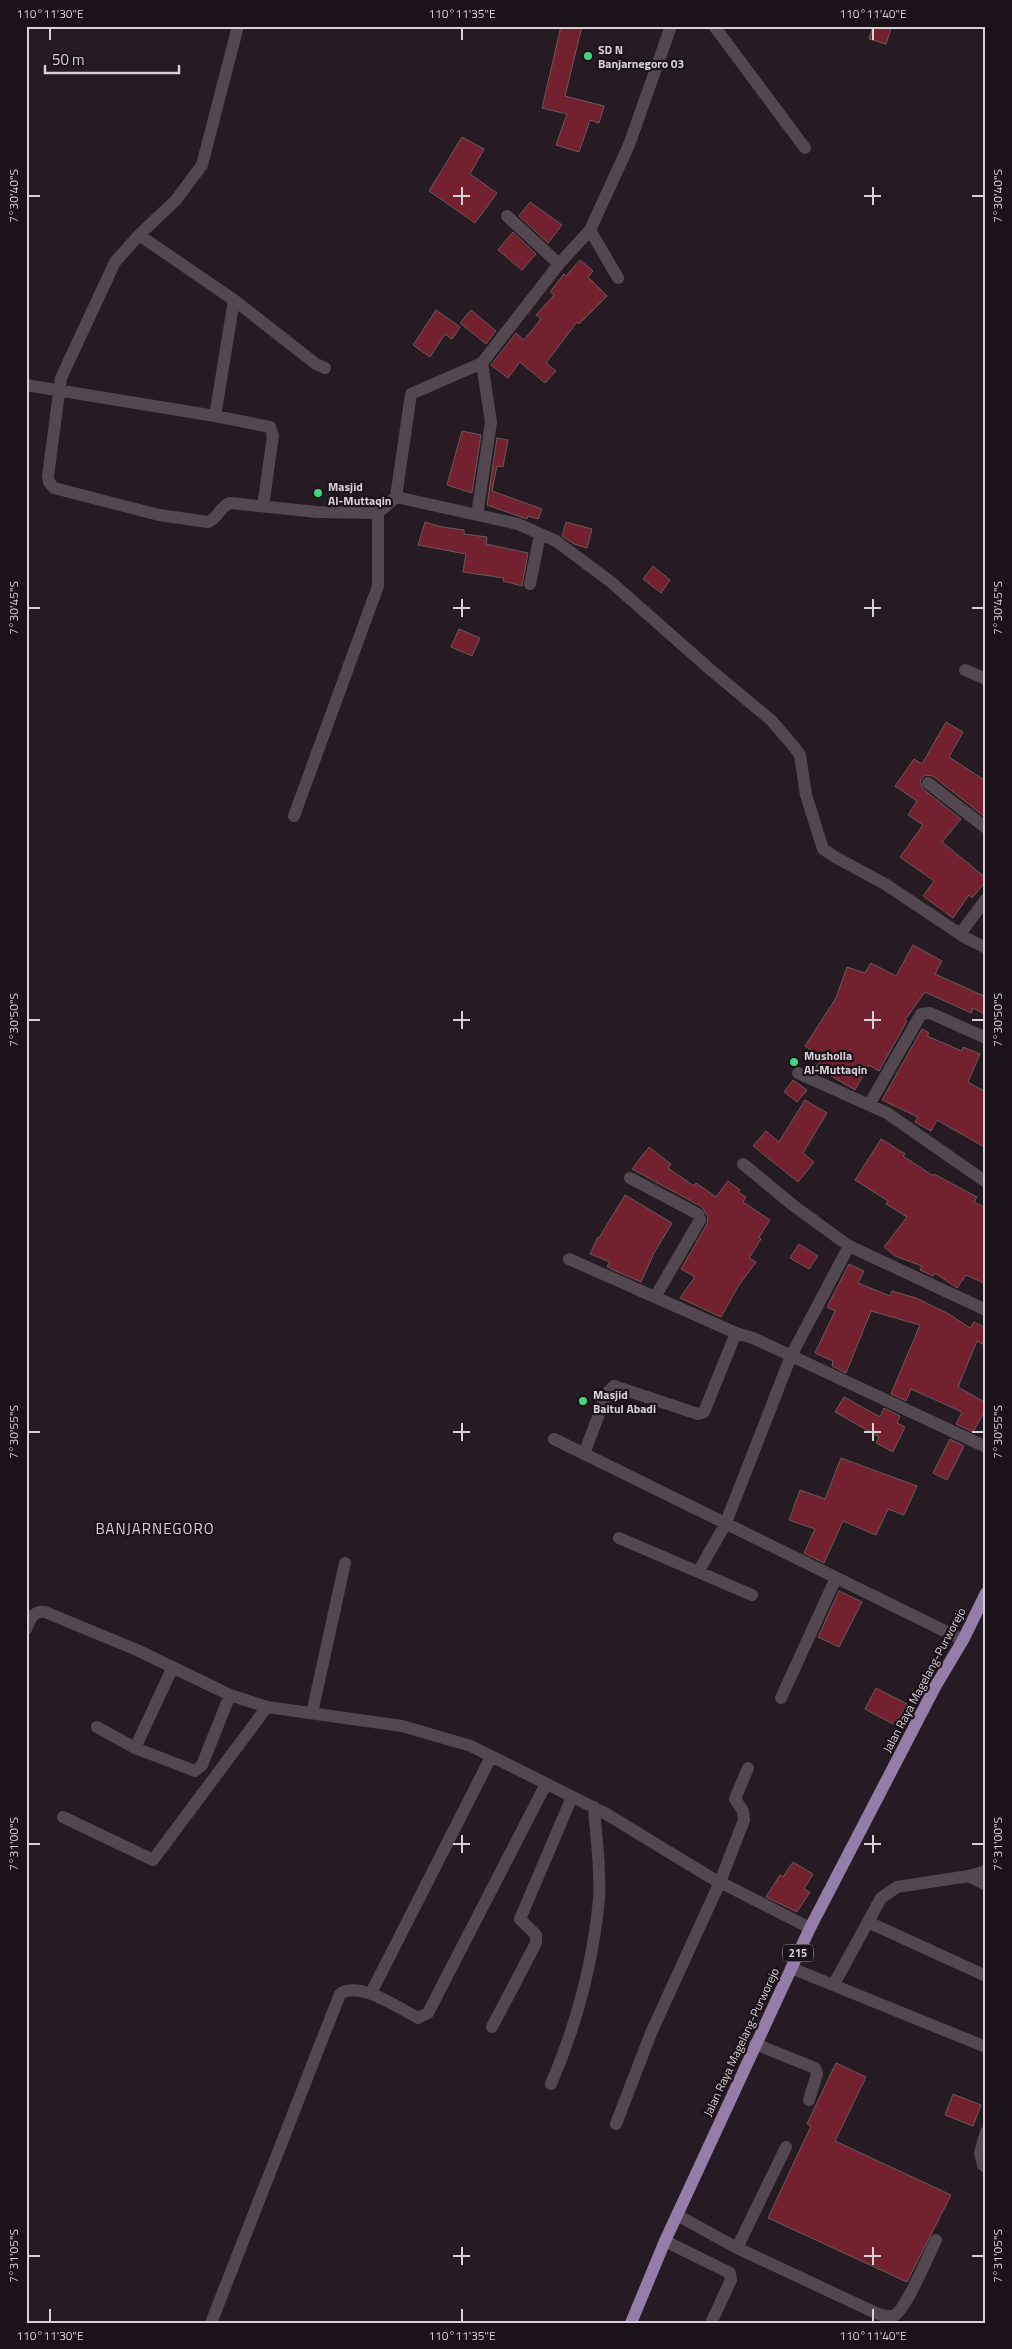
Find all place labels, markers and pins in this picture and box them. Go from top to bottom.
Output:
place label: SD N Banjarnegoro 03 [598,40,684,73]
marker: SD N Banjarnegoro 03 [582,50,594,62]
place label: Masjid Al-Muttaqin [328,477,391,510]
marker: Masjid Al-Muttaqin [312,487,324,499]
place label: Musholla Al-Muttaqin [804,1046,867,1079]
marker: Musholla Al-Muttaqin [788,1056,800,1068]
place label: Masjid Baitul Abadi [593,1385,656,1418]
marker: Masjid Baitul Abadi [577,1395,589,1407]

